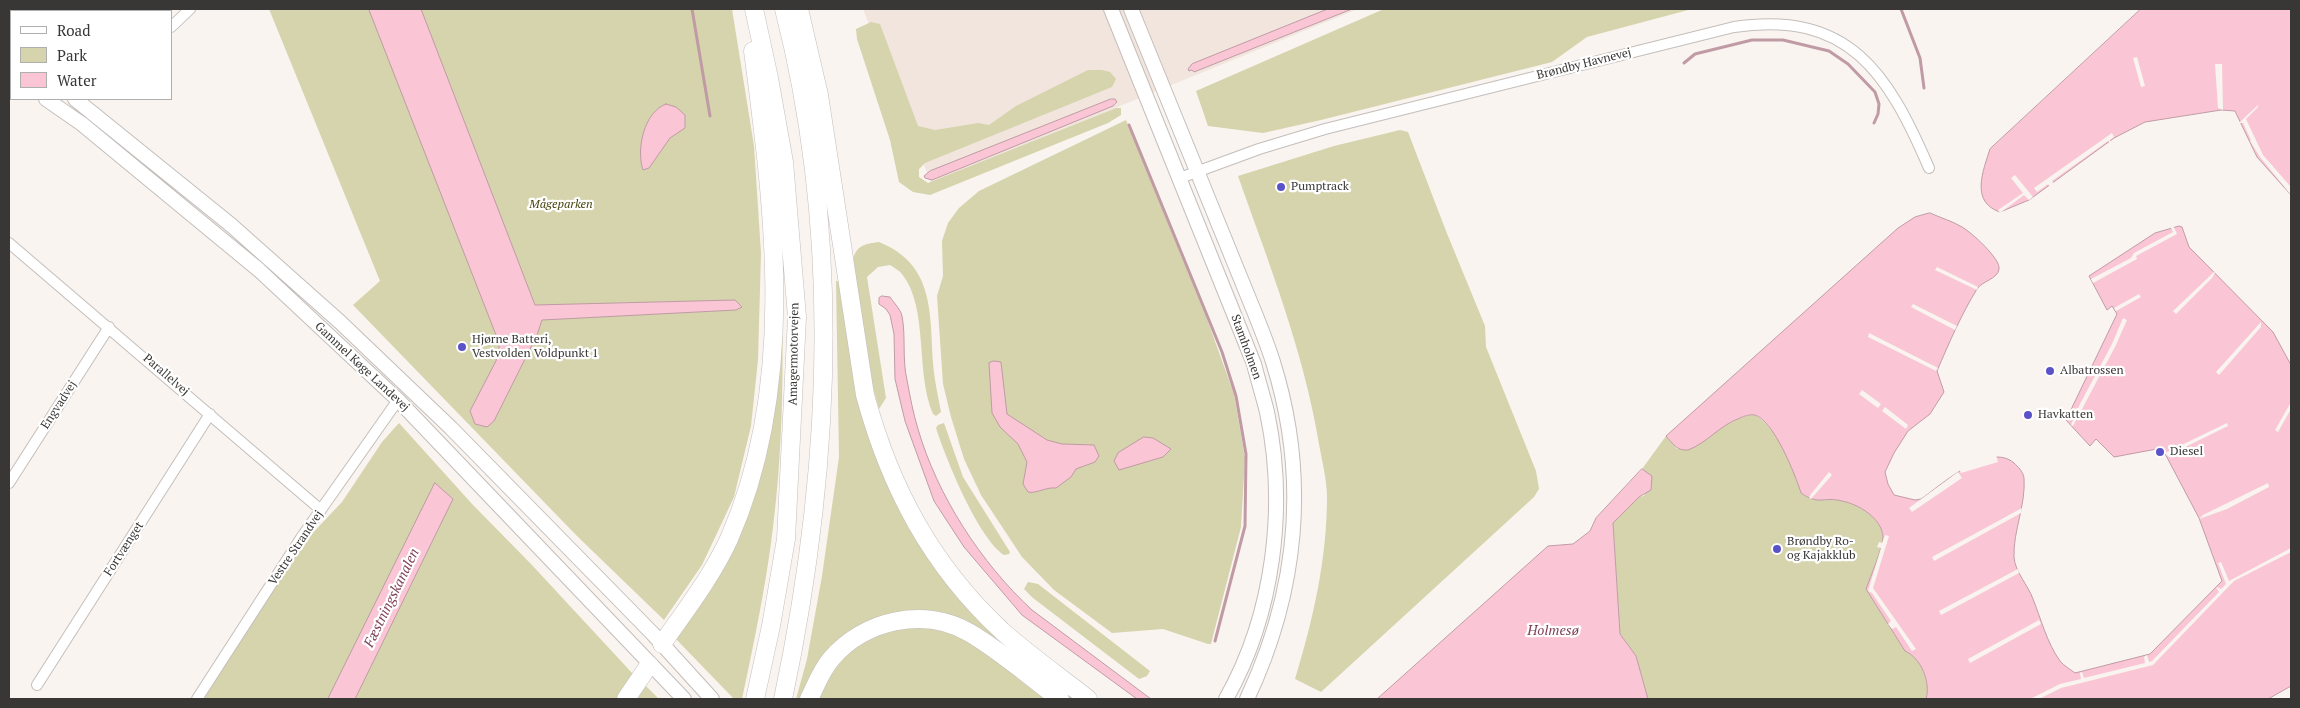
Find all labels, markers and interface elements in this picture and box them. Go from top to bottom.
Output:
legend [10,10,172,100]
text: Road [57,20,90,40]
text: Park [57,45,87,65]
street label: Brøndby Havnevej [1535,45,1633,83]
text: Water [57,70,96,90]
place label: Pumptrack [1291,180,1349,194]
marker: Pumptrack [1275,181,1287,193]
park label: Mågeparken [529,198,593,212]
street label: Amagermotorvejen [786,302,802,406]
street label: Stamholmen [1228,313,1264,381]
street label: Gammel Køge Landevej [312,319,412,415]
place label: Hjørne Batteri, Vestvolden Voldpunkt 1 [472,333,598,361]
marker: Hjørne Batteri, Vestvolden Voldpunkt 1 [456,341,468,353]
street label: Parallelvej [140,351,192,399]
place label: Albatrossen [2060,364,2124,378]
marker: Albatrossen [2044,365,2056,377]
street label: Engvadvej [38,378,80,432]
place label: Havkatten [2038,408,2093,422]
marker: Havkatten [2022,409,2034,421]
place label: Diesel [2170,445,2203,459]
marker: Diesel [2154,446,2166,458]
street label: Vestre Strandvej [266,508,326,588]
street label: Fortvænget [101,519,147,579]
place label: Brøndby Ro- og Kajakklub [1787,535,1856,563]
marker: Brøndby Ro- og Kajakklub [1771,543,1783,555]
water label: Fæstningskanalen [361,546,423,650]
water label: Holmesø [1527,623,1579,639]

